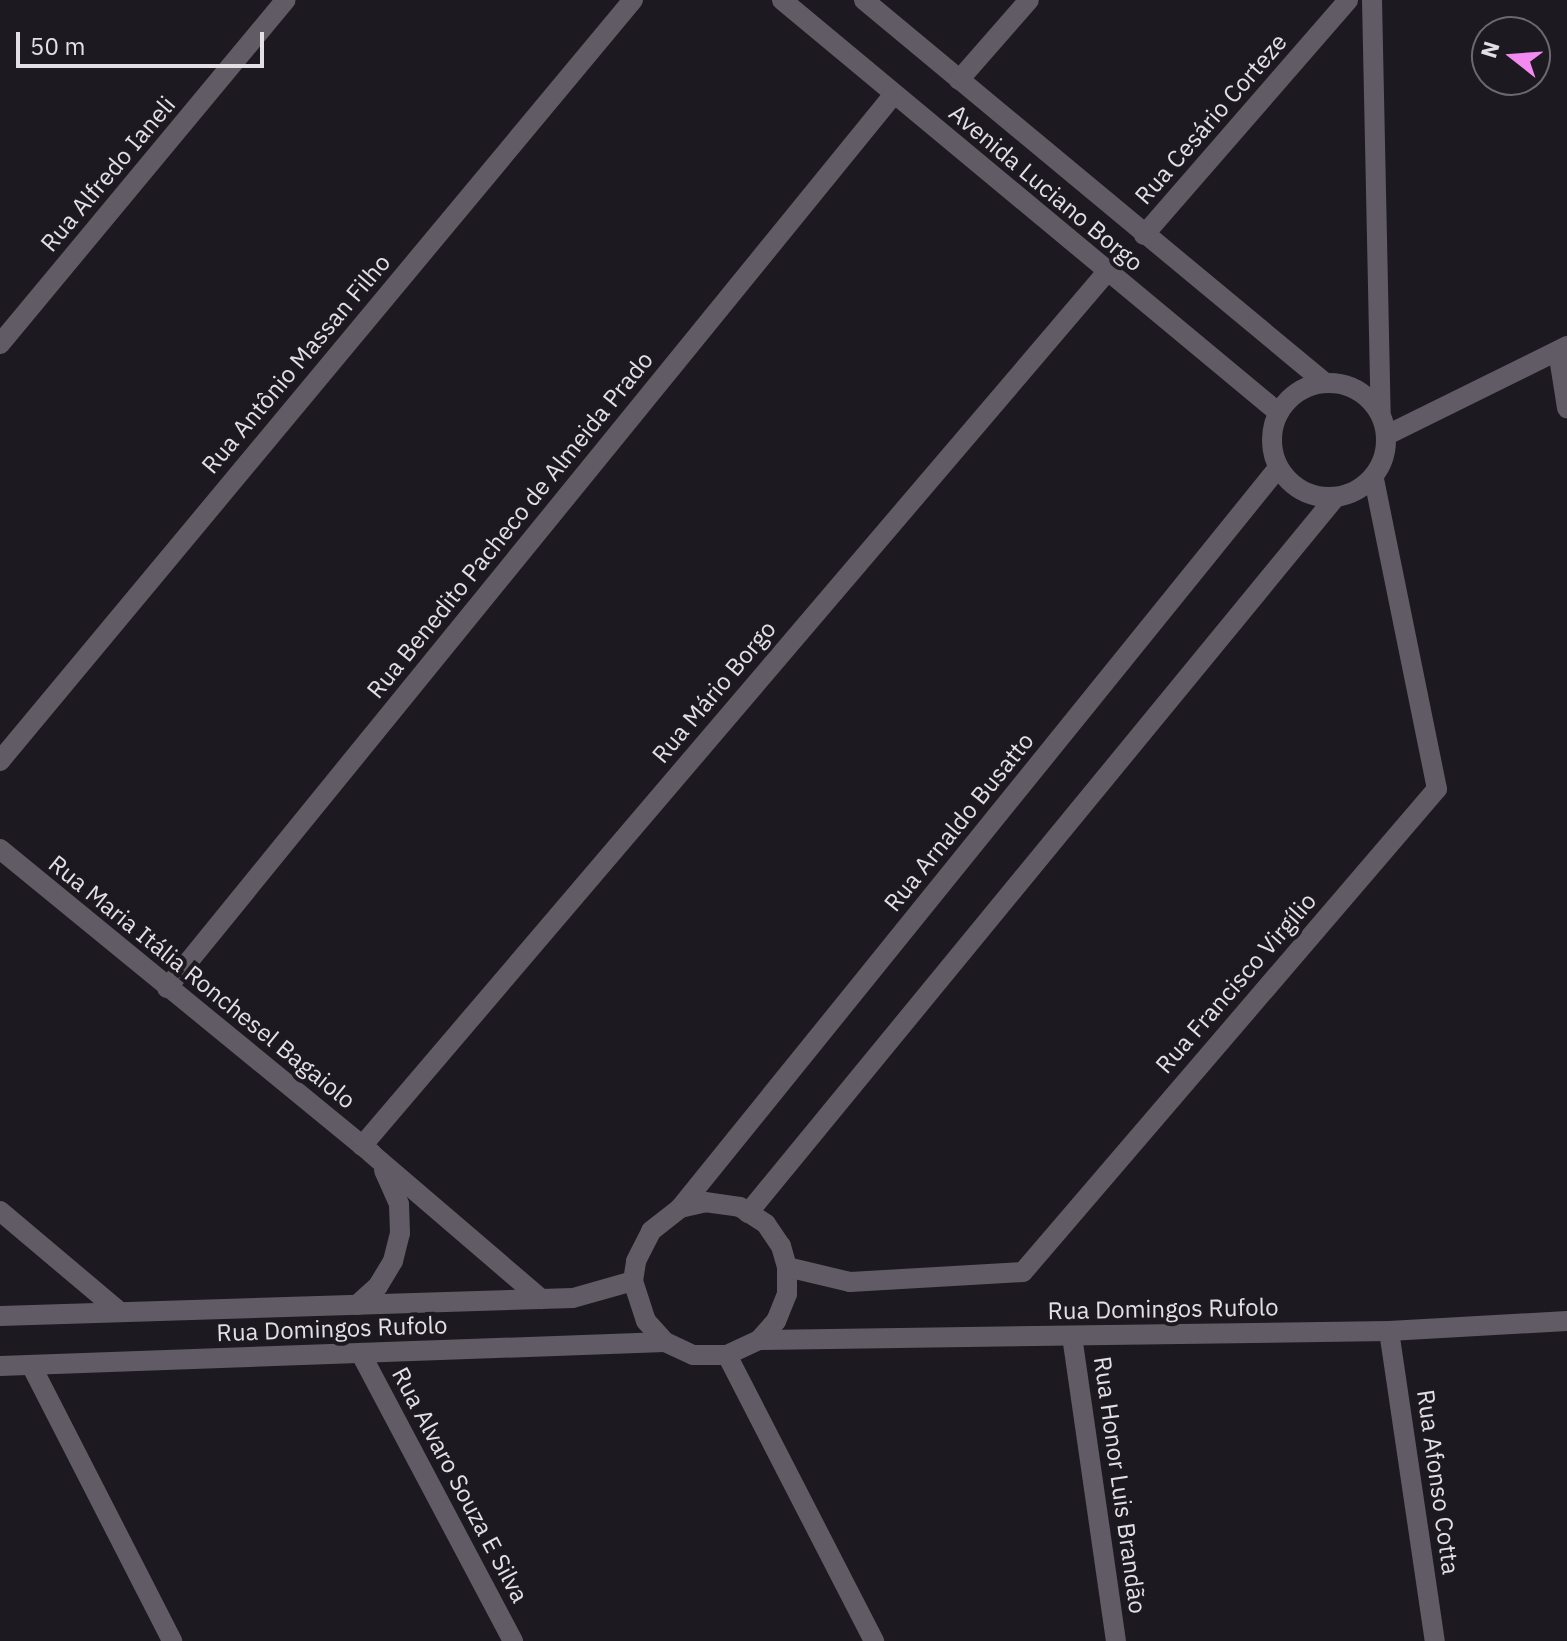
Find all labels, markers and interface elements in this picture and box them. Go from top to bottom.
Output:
scale bar [20,16,268,66]
north arrow [1471,16,1551,96]
street label: Rua Cesário Corteze [1129,28,1293,210]
text: 50 m [30,30,85,62]
text: N [1473,38,1506,61]
street label: Rua Alfredo Ianeli [35,91,181,257]
street label: Avenida Luciano Borgo [943,99,1149,277]
street label: Rua Antônio Massan Filho [196,248,396,480]
street label: Rua Benedito Pacheco de Almeida Prado [361,346,659,704]
street label: Rua Mário Borgo [646,615,782,769]
street label: Rua Arnaldo Busatto [878,727,1040,917]
street label: Rua Maria Itália Ronchesel Bagaiolo [43,849,361,1115]
street label: Rua Francisco Virgílio [1150,887,1322,1079]
street label: Rua Domingos Rufolo [1047,1293,1279,1325]
street label: Rua Domingos Rufolo [216,1311,448,1347]
street label: Rua Honor Luis Brandão [1088,1355,1152,1615]
street label: Rua Alvaro Souza E Silva [386,1362,534,1608]
street label: Rua Afonso Cotta [1411,1388,1465,1576]

